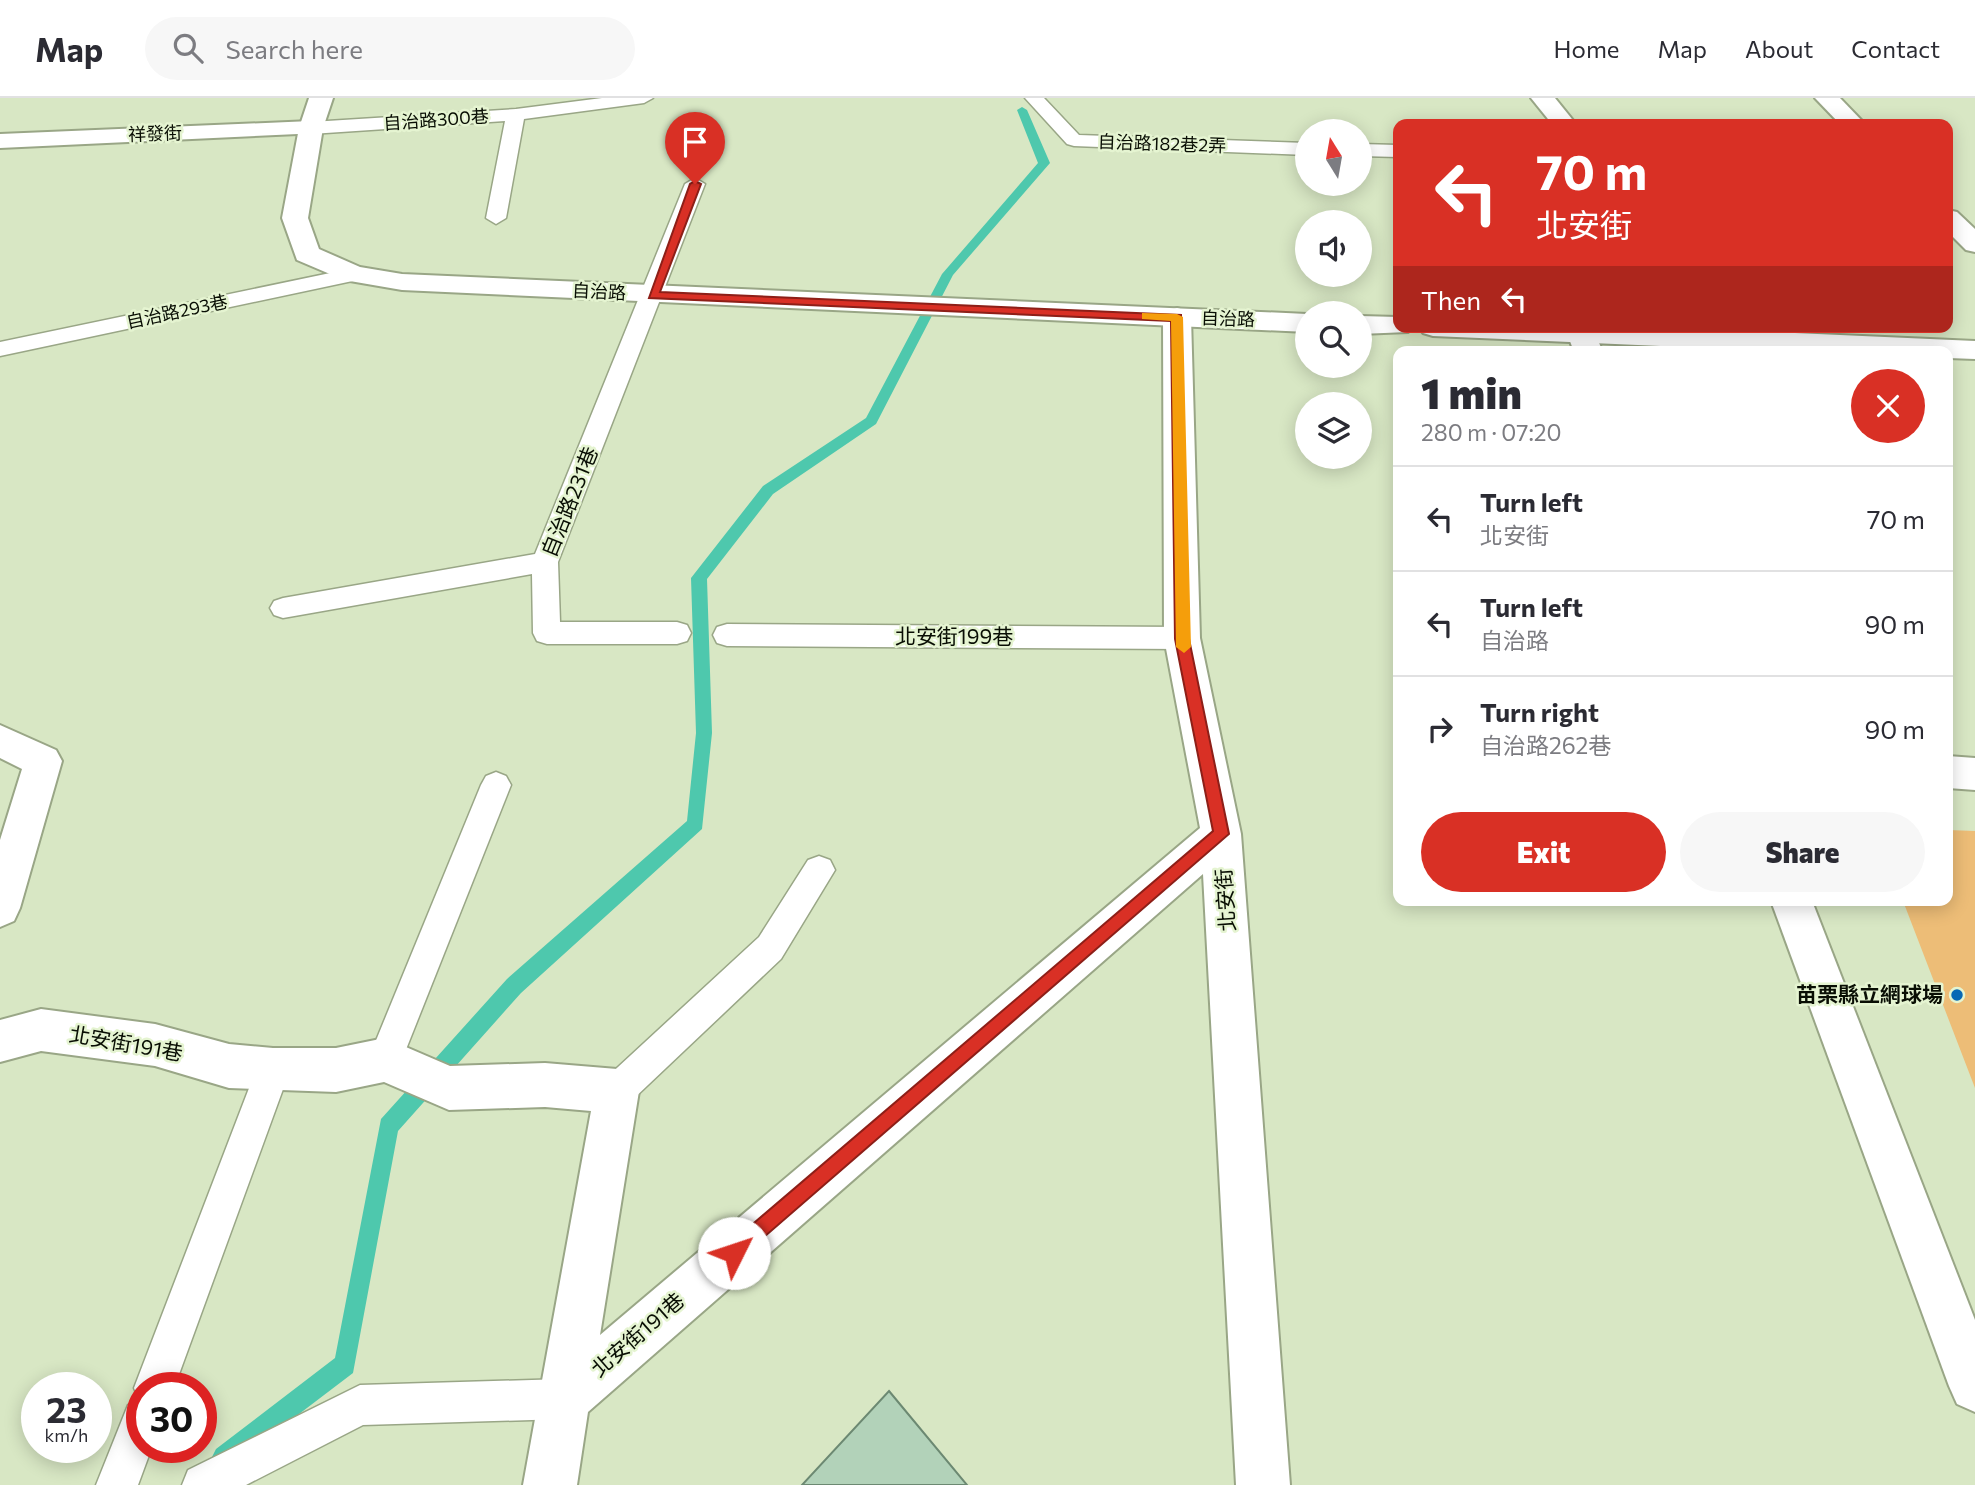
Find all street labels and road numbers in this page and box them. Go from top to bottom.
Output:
street label: 自治路300巷 [382,104,489,134]
street label: 祥發街 [128,121,182,145]
street label: 自治路182巷2弄 [1097,130,1227,156]
street label: 自治路 [572,279,627,303]
street label: 自治路293巷 [124,290,229,332]
street label: 自治路 [1201,306,1255,330]
street label: 自治路231巷 [535,443,602,560]
street label: 北安街199巷 [895,623,1013,648]
street label: 北安街 [1210,868,1239,932]
street label: 北安街191巷 [68,1020,185,1065]
street label: 北安街191巷 [586,1287,689,1381]

